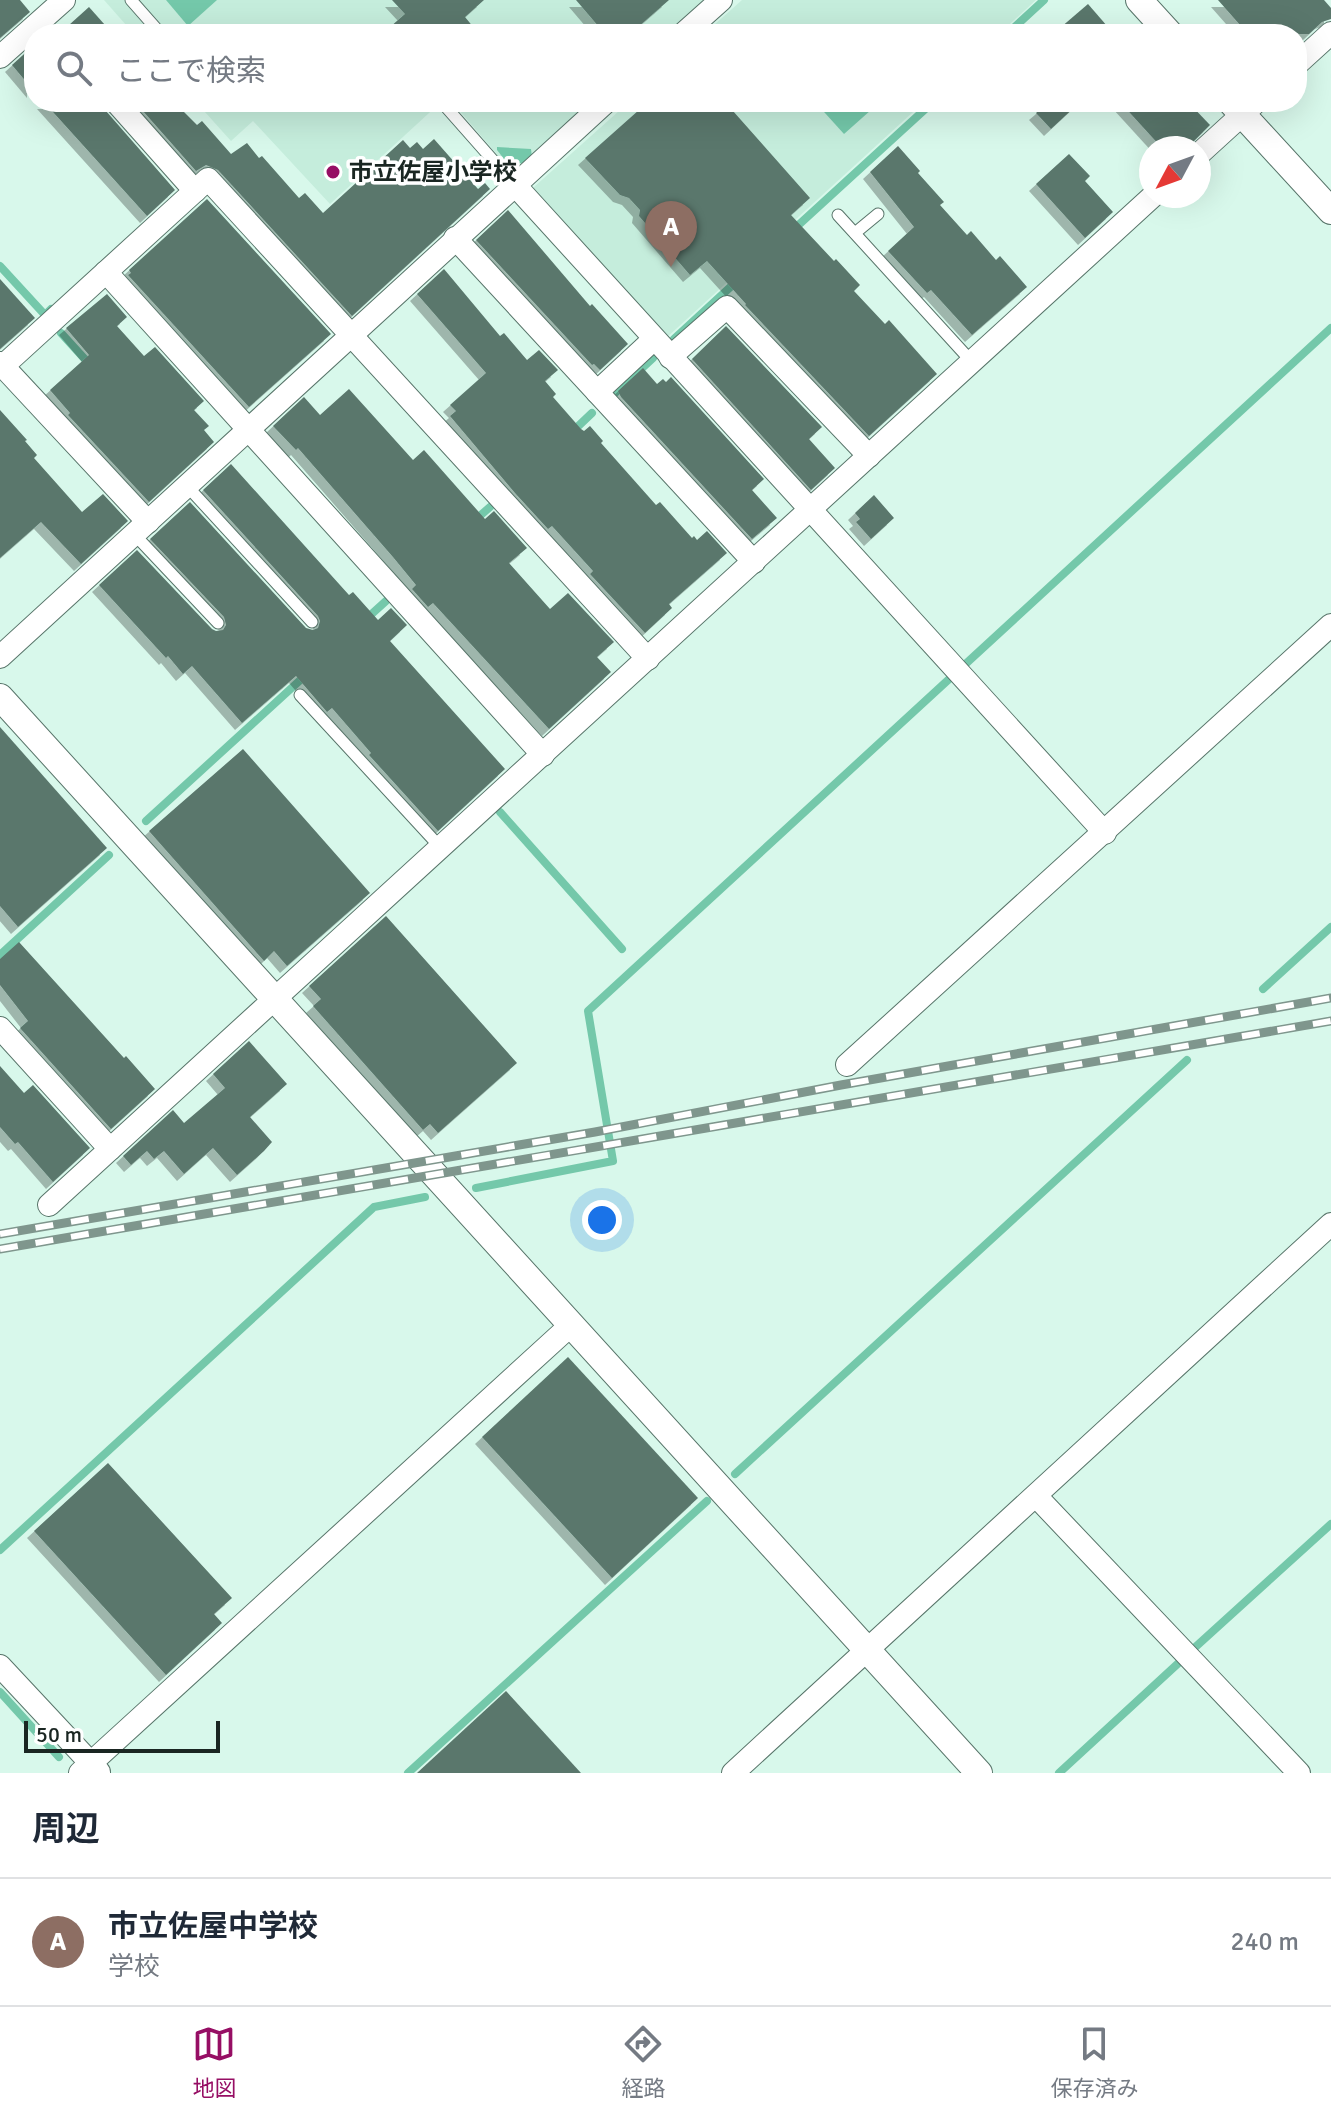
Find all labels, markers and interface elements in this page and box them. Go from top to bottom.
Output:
search box [24,24,1307,112]
icon: search [52,46,96,90]
text: ここで検索 [116,53,266,90]
north arrow [1139,136,1211,208]
place label: 市立佐屋小学校 [349,157,517,187]
marker: 市立佐屋小学校 [324,163,342,181]
pin: A [645,201,697,267]
your location [582,1200,622,1240]
scale bar [24,1717,220,1753]
text: 50 m [36,1721,82,1748]
text: 周辺 [32,1808,100,1850]
text: 市立佐屋中学校 [108,1908,318,1945]
text: A [50,1926,66,1958]
text: 240 m [1230,1926,1299,1958]
text: 学校 [108,1951,160,1983]
tab: 地図 [192,2022,237,2102]
tab: 経路 [621,2022,666,2102]
tab: 保存済み [1050,2022,1139,2102]

